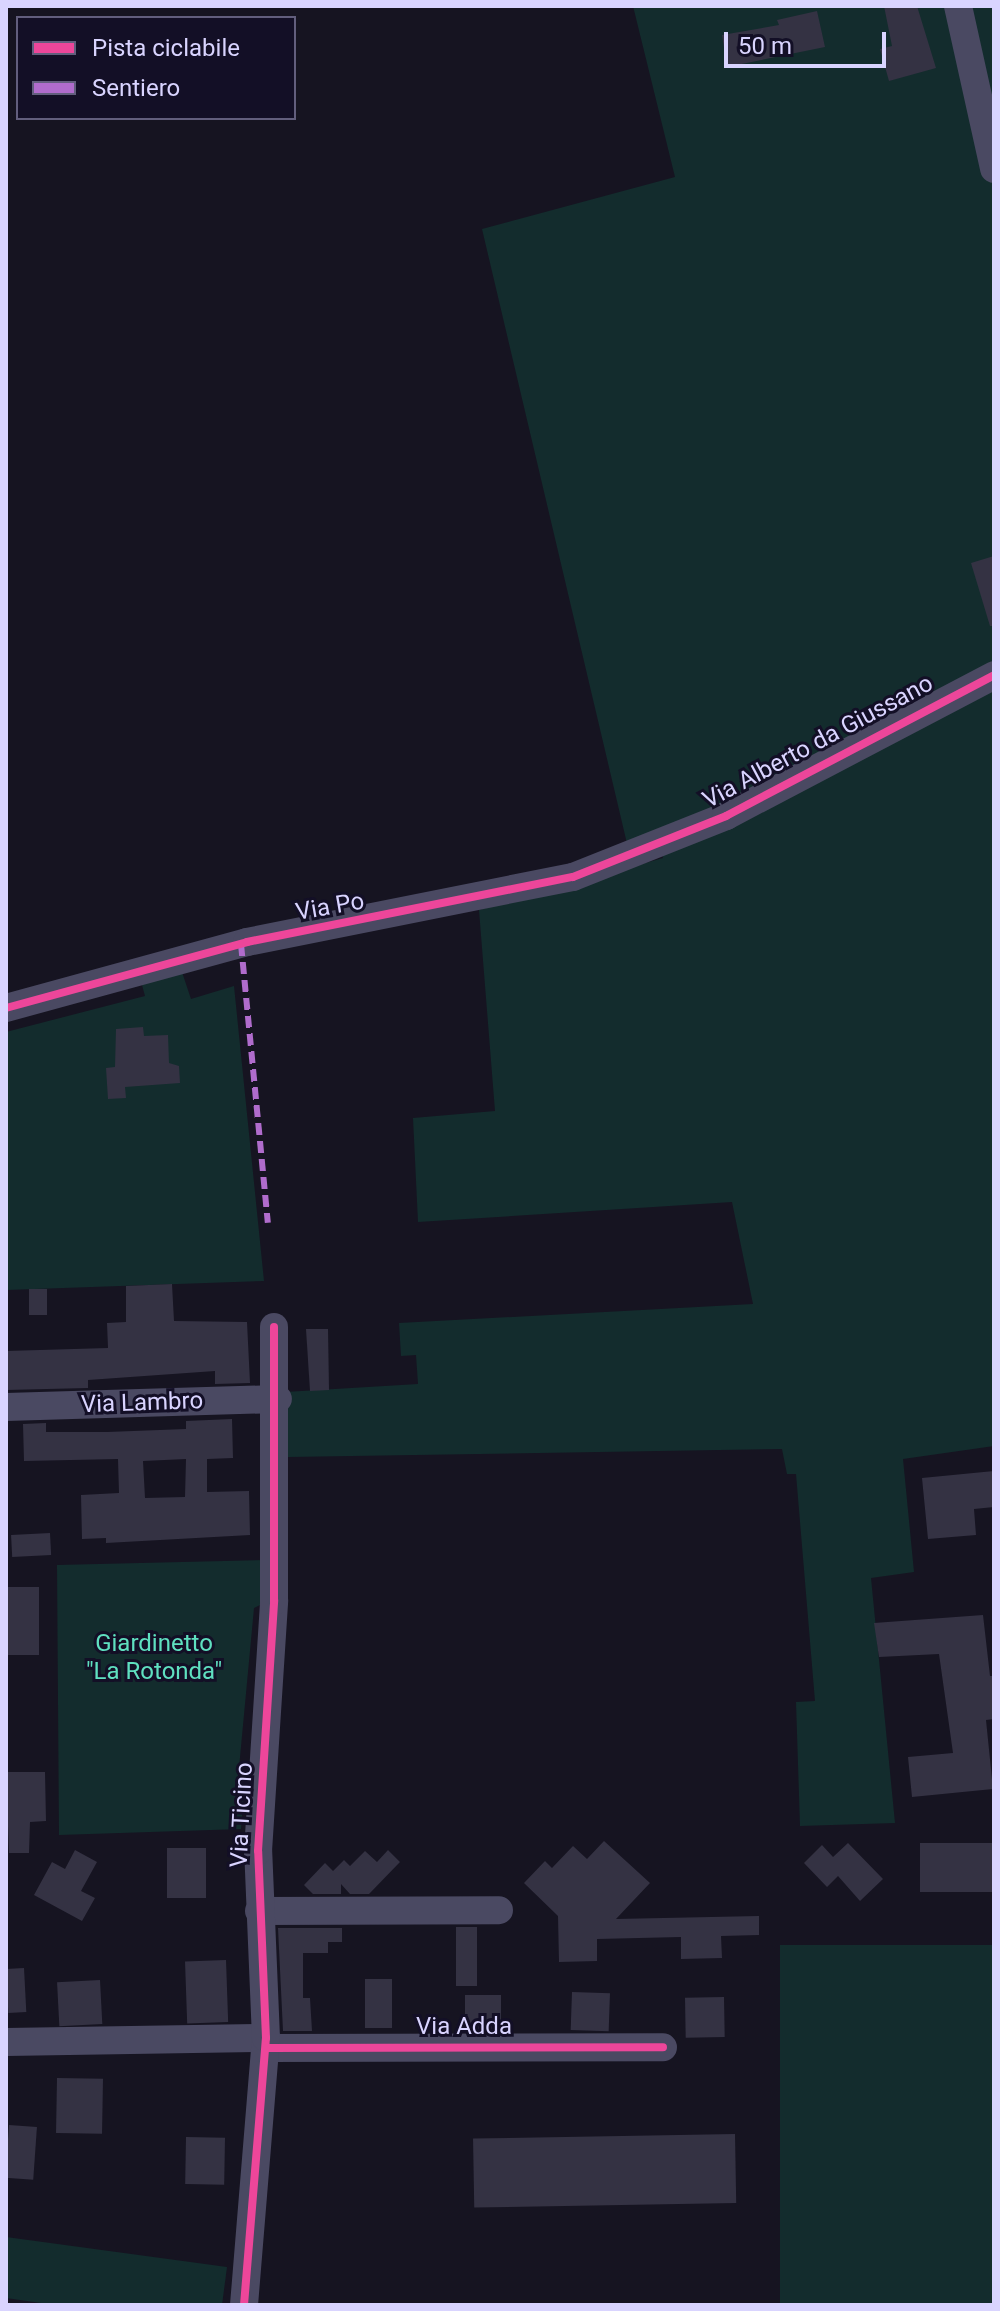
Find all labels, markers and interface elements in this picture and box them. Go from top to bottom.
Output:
legend [16,16,296,120]
scale bar [728,16,890,66]
text: 50 m [738,32,792,60]
text: Pista ciclabile [92,34,240,62]
text: Sentiero [92,74,180,102]
street label: Via Alberto da Giussano [698,669,938,815]
street label: Via Po [294,887,366,927]
street label: Via Lambro [80,1386,204,1420]
park label: Giardinetto "La Rotonda" [86,1630,222,1686]
street label: Via Ticino [225,1762,259,1868]
street label: Via Adda [416,2013,512,2041]

